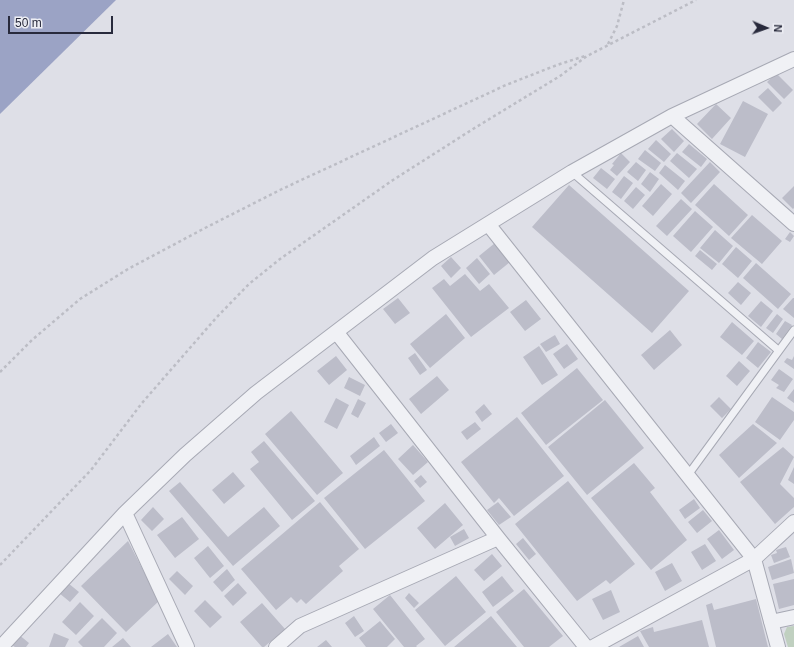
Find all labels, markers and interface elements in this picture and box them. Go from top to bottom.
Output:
scale bar [10,8,115,34]
north arrow [746,8,786,48]
text: 50 m [15,16,42,30]
text: N [772,24,784,33]

